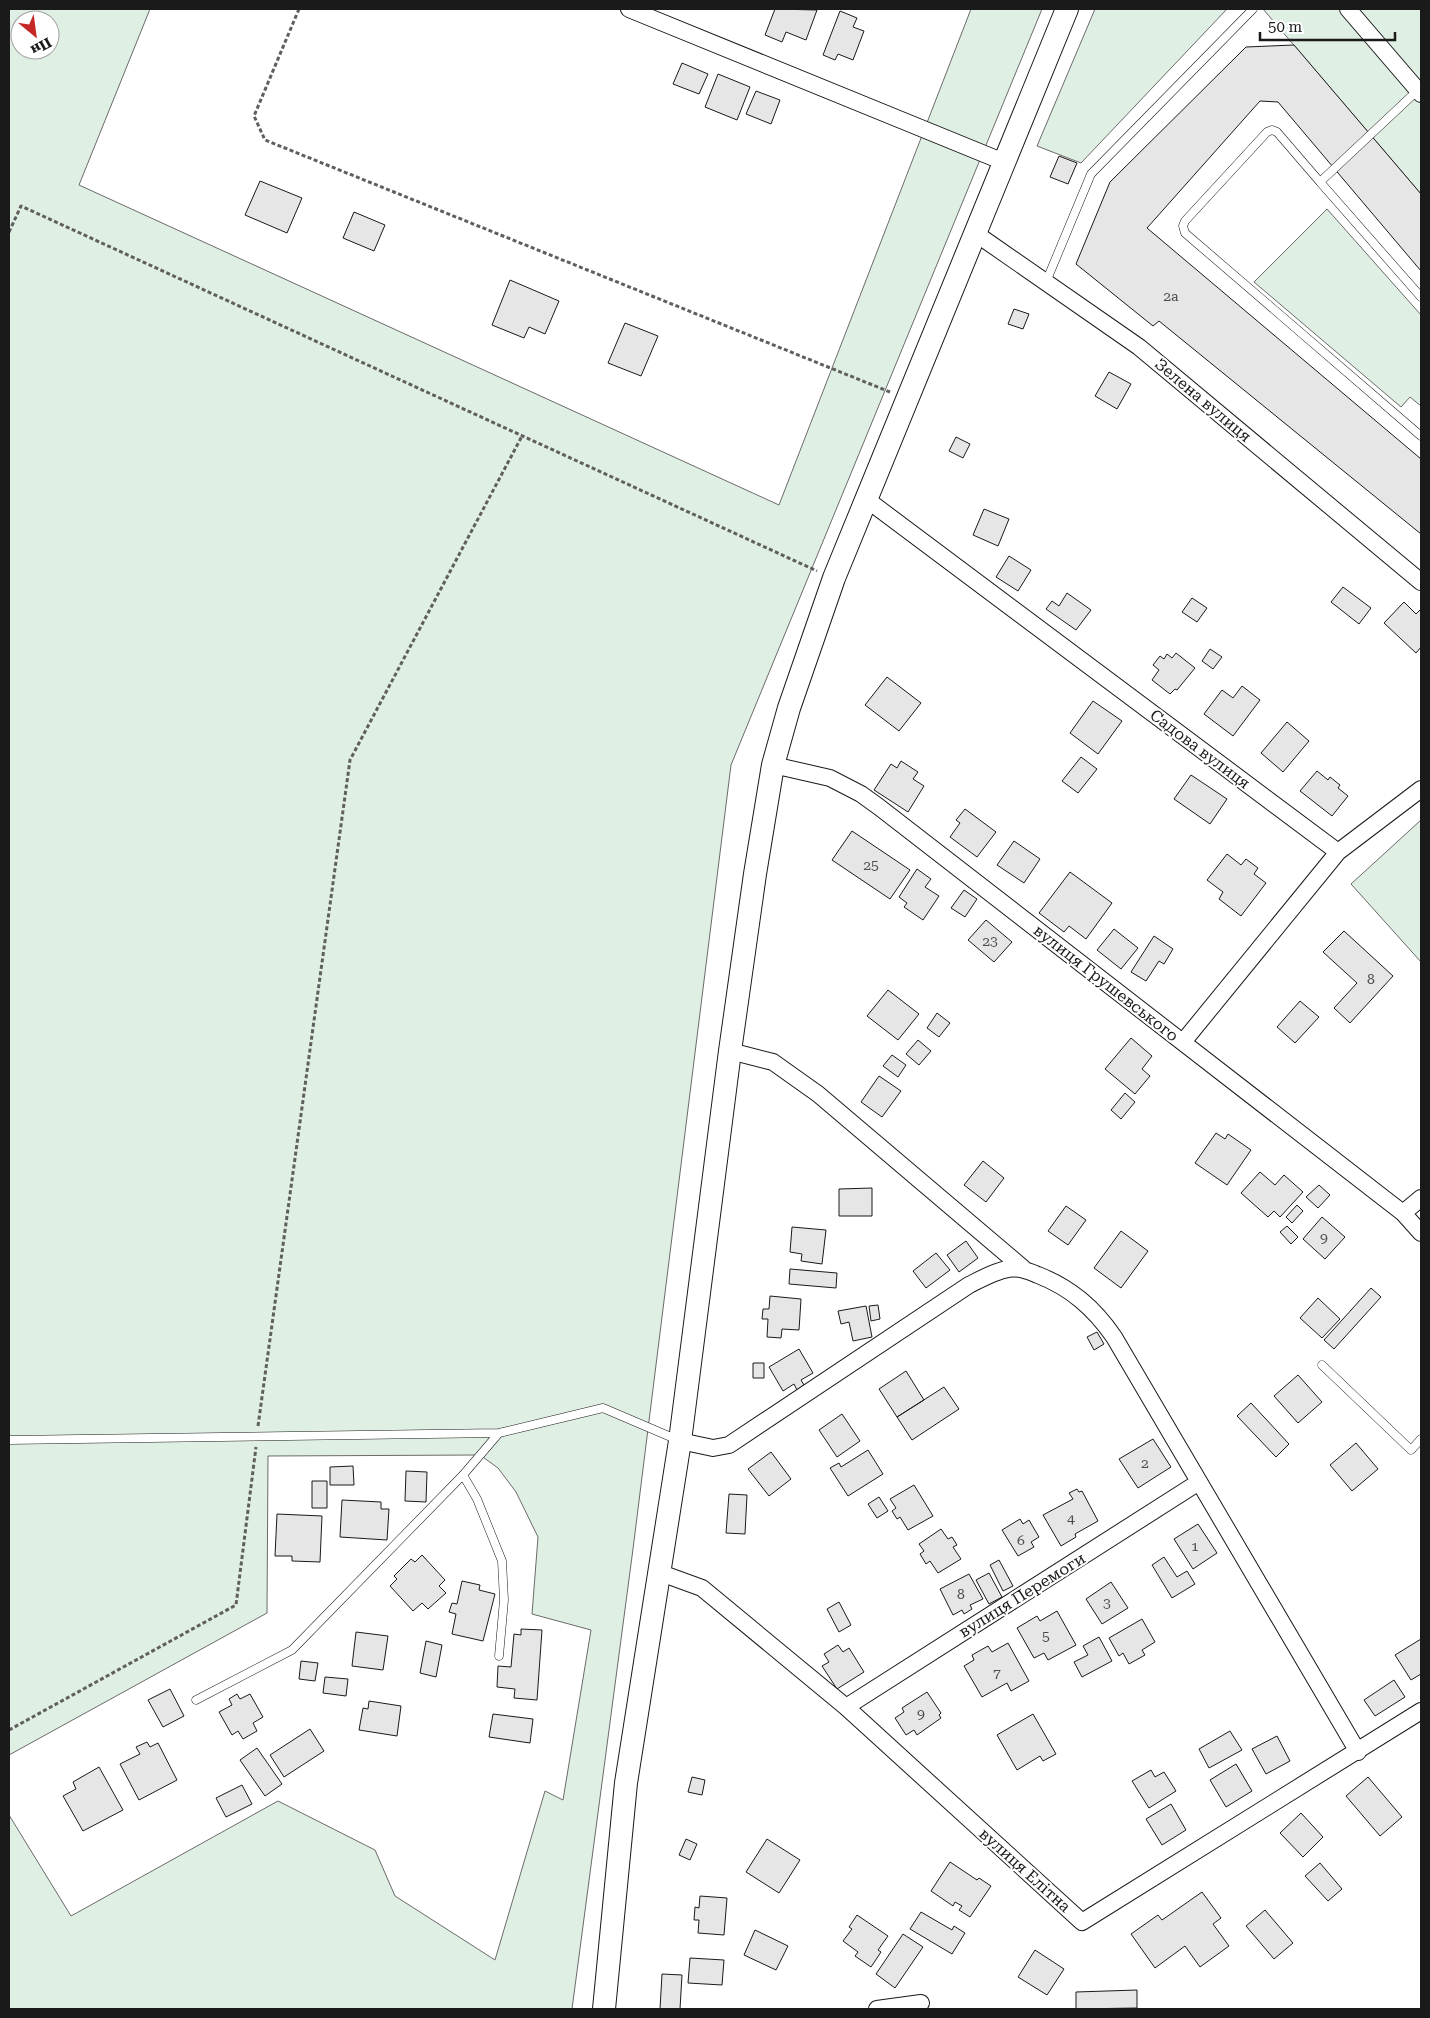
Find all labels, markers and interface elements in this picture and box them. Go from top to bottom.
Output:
north arrow [10,10,60,60]
scale bar [1260,10,1395,42]
text: 50 m [1268,18,1303,36]
text: Пн [28,34,54,59]
house number: 2а [1163,288,1179,304]
street label: Зелена вулиця [1151,354,1255,446]
street label: Садова вулиця [1146,705,1254,793]
house number: 25 [863,857,879,873]
street label: вулиця Грушевського [1030,921,1182,1046]
house number: 23 [982,933,998,949]
house number: 8 [1367,971,1375,987]
house number: 9 [1320,1230,1328,1246]
house number: 2 [1141,1455,1149,1471]
house number: 4 [1067,1510,1075,1526]
house number: 6 [1017,1532,1025,1548]
house number: 1 [1191,1538,1199,1554]
street label: вулиця Перемоги [955,1548,1089,1642]
house number: 8 [957,1586,965,1602]
house number: 3 [1103,1595,1111,1611]
house number: 5 [1042,1628,1050,1644]
house number: 7 [993,1665,1001,1681]
house number: 9 [917,1706,925,1722]
street label: вулиця Елітна [975,1824,1075,1916]

